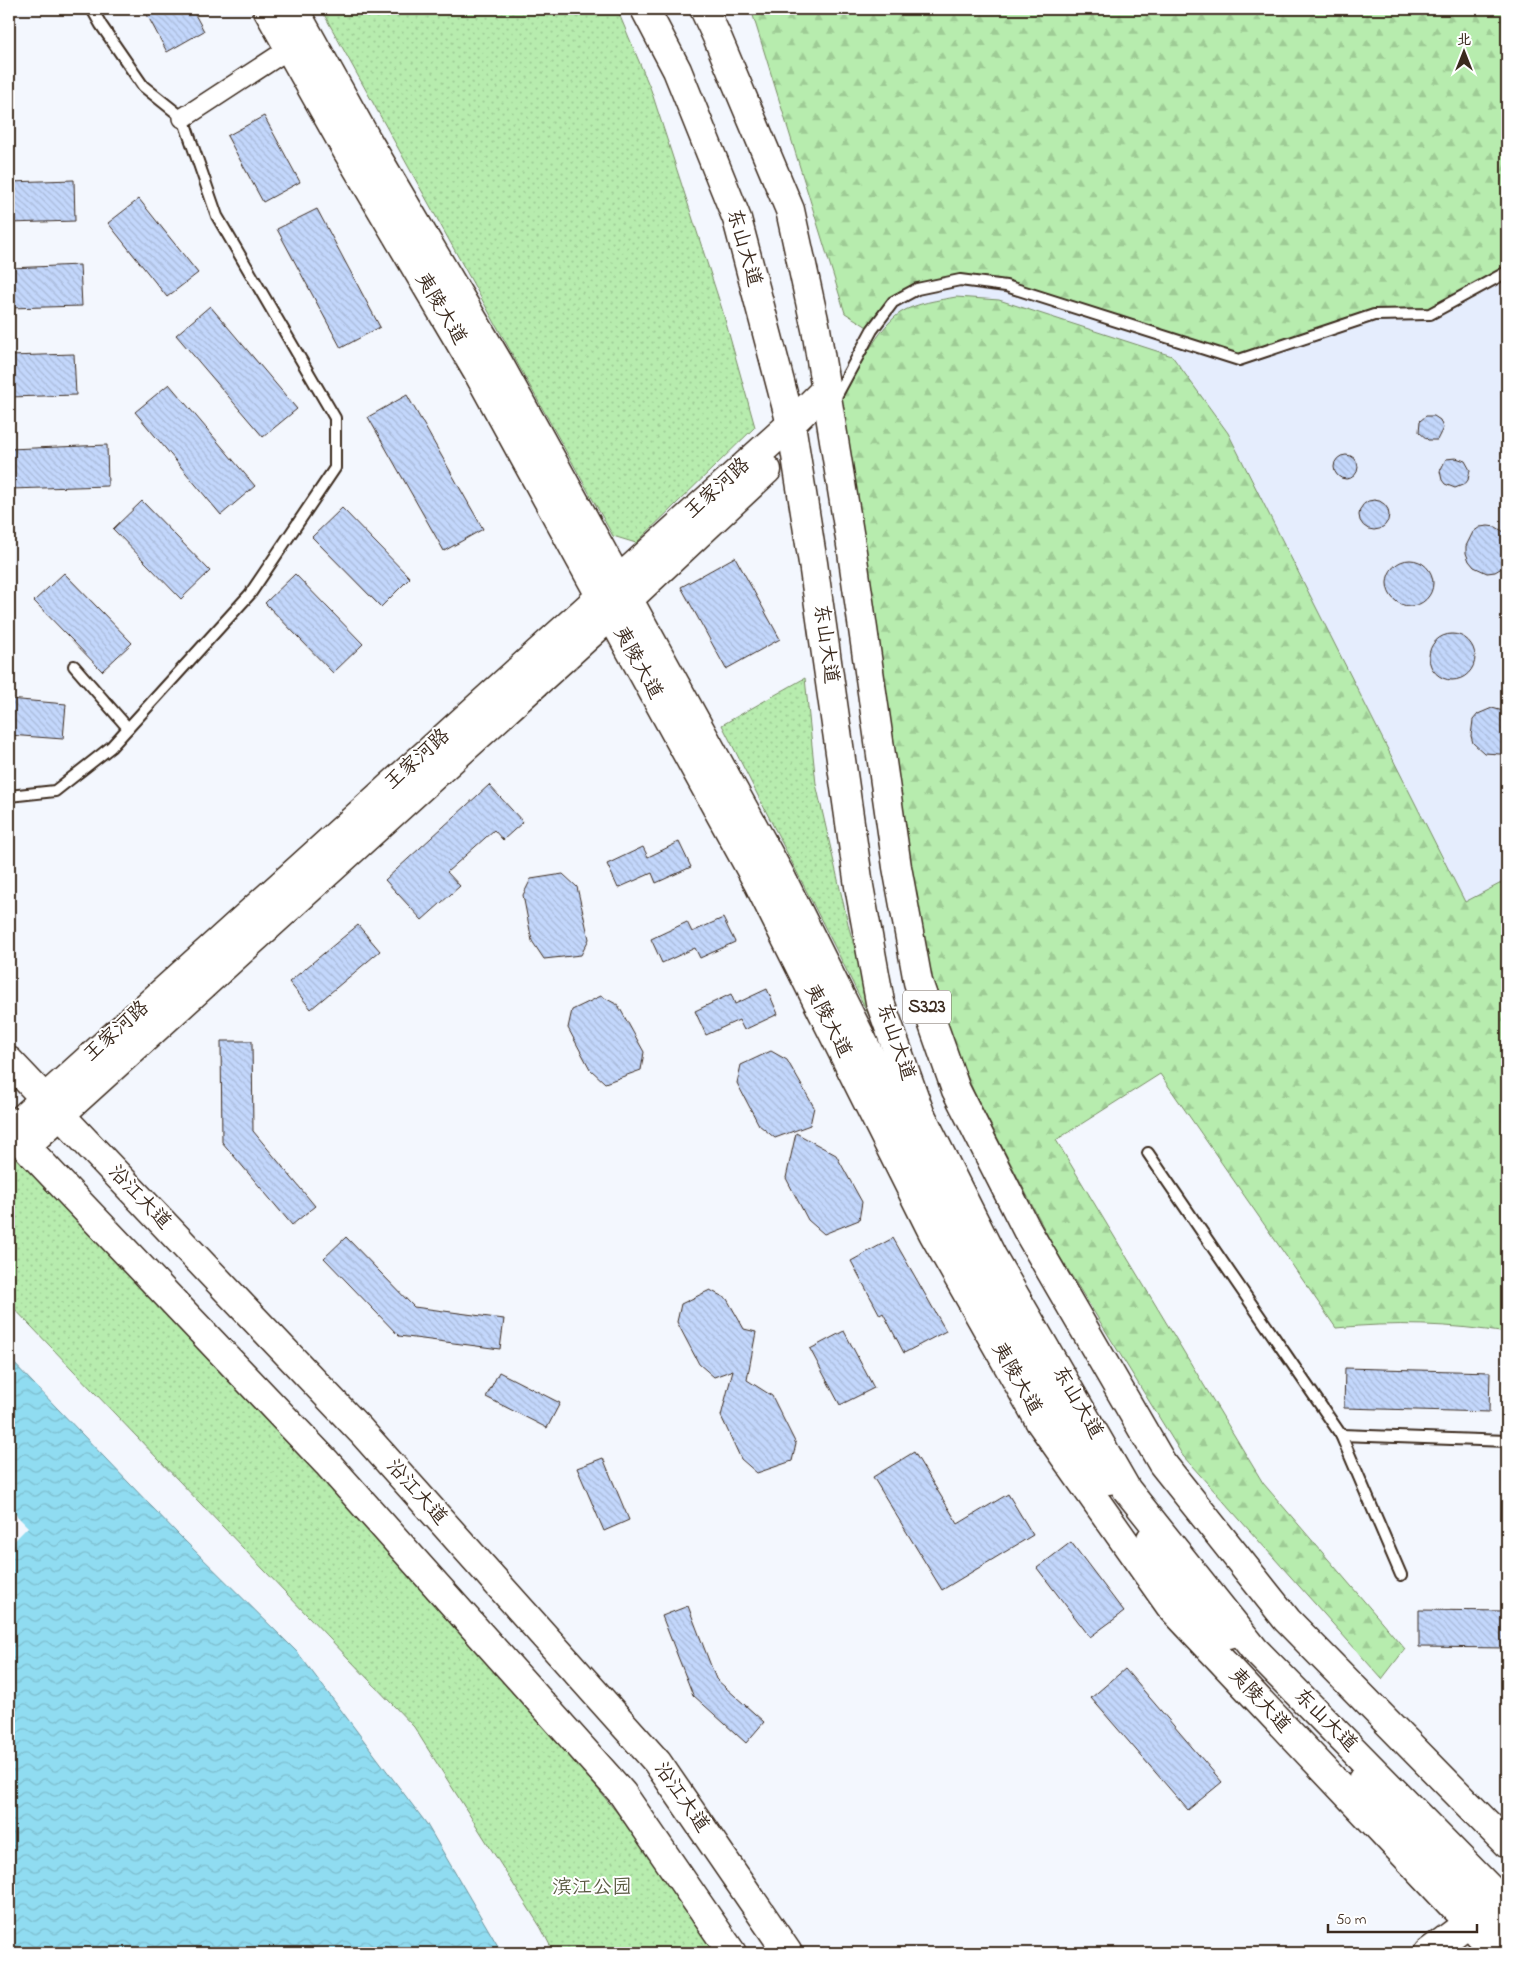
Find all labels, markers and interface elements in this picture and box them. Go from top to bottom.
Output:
north arrow [1438,28,1488,78]
text: 北 [1457,30,1471,51]
street label: 东山大道 [718,206,768,290]
street label: 夷陵大道 [407,267,473,351]
street label: 王家河路 [679,451,758,527]
street label: 东山大道 [805,602,845,686]
street label: 夷陵大道 [605,621,669,705]
street label: 王家河路 [379,722,458,798]
street label: 夷陵大道 [796,979,858,1063]
road number: S323 [903,990,951,1024]
street label: 王家河路 [78,994,157,1070]
street label: 东山大道 [868,999,922,1085]
street label: 沿江大道 [101,1159,177,1237]
street label: 夷陵大道 [983,1337,1049,1421]
street label: 东山大道 [1044,1361,1110,1445]
street label: 沿江大道 [378,1454,454,1532]
street label: 夷陵大道 [1221,1662,1297,1740]
street label: 东山大道 [1286,1682,1364,1760]
street label: 沿江大道 [646,1757,716,1839]
park label: 滨江公园 [552,1874,632,1903]
scale bar [1328,1902,1477,1934]
text: 50 m [1336,1909,1367,1931]

